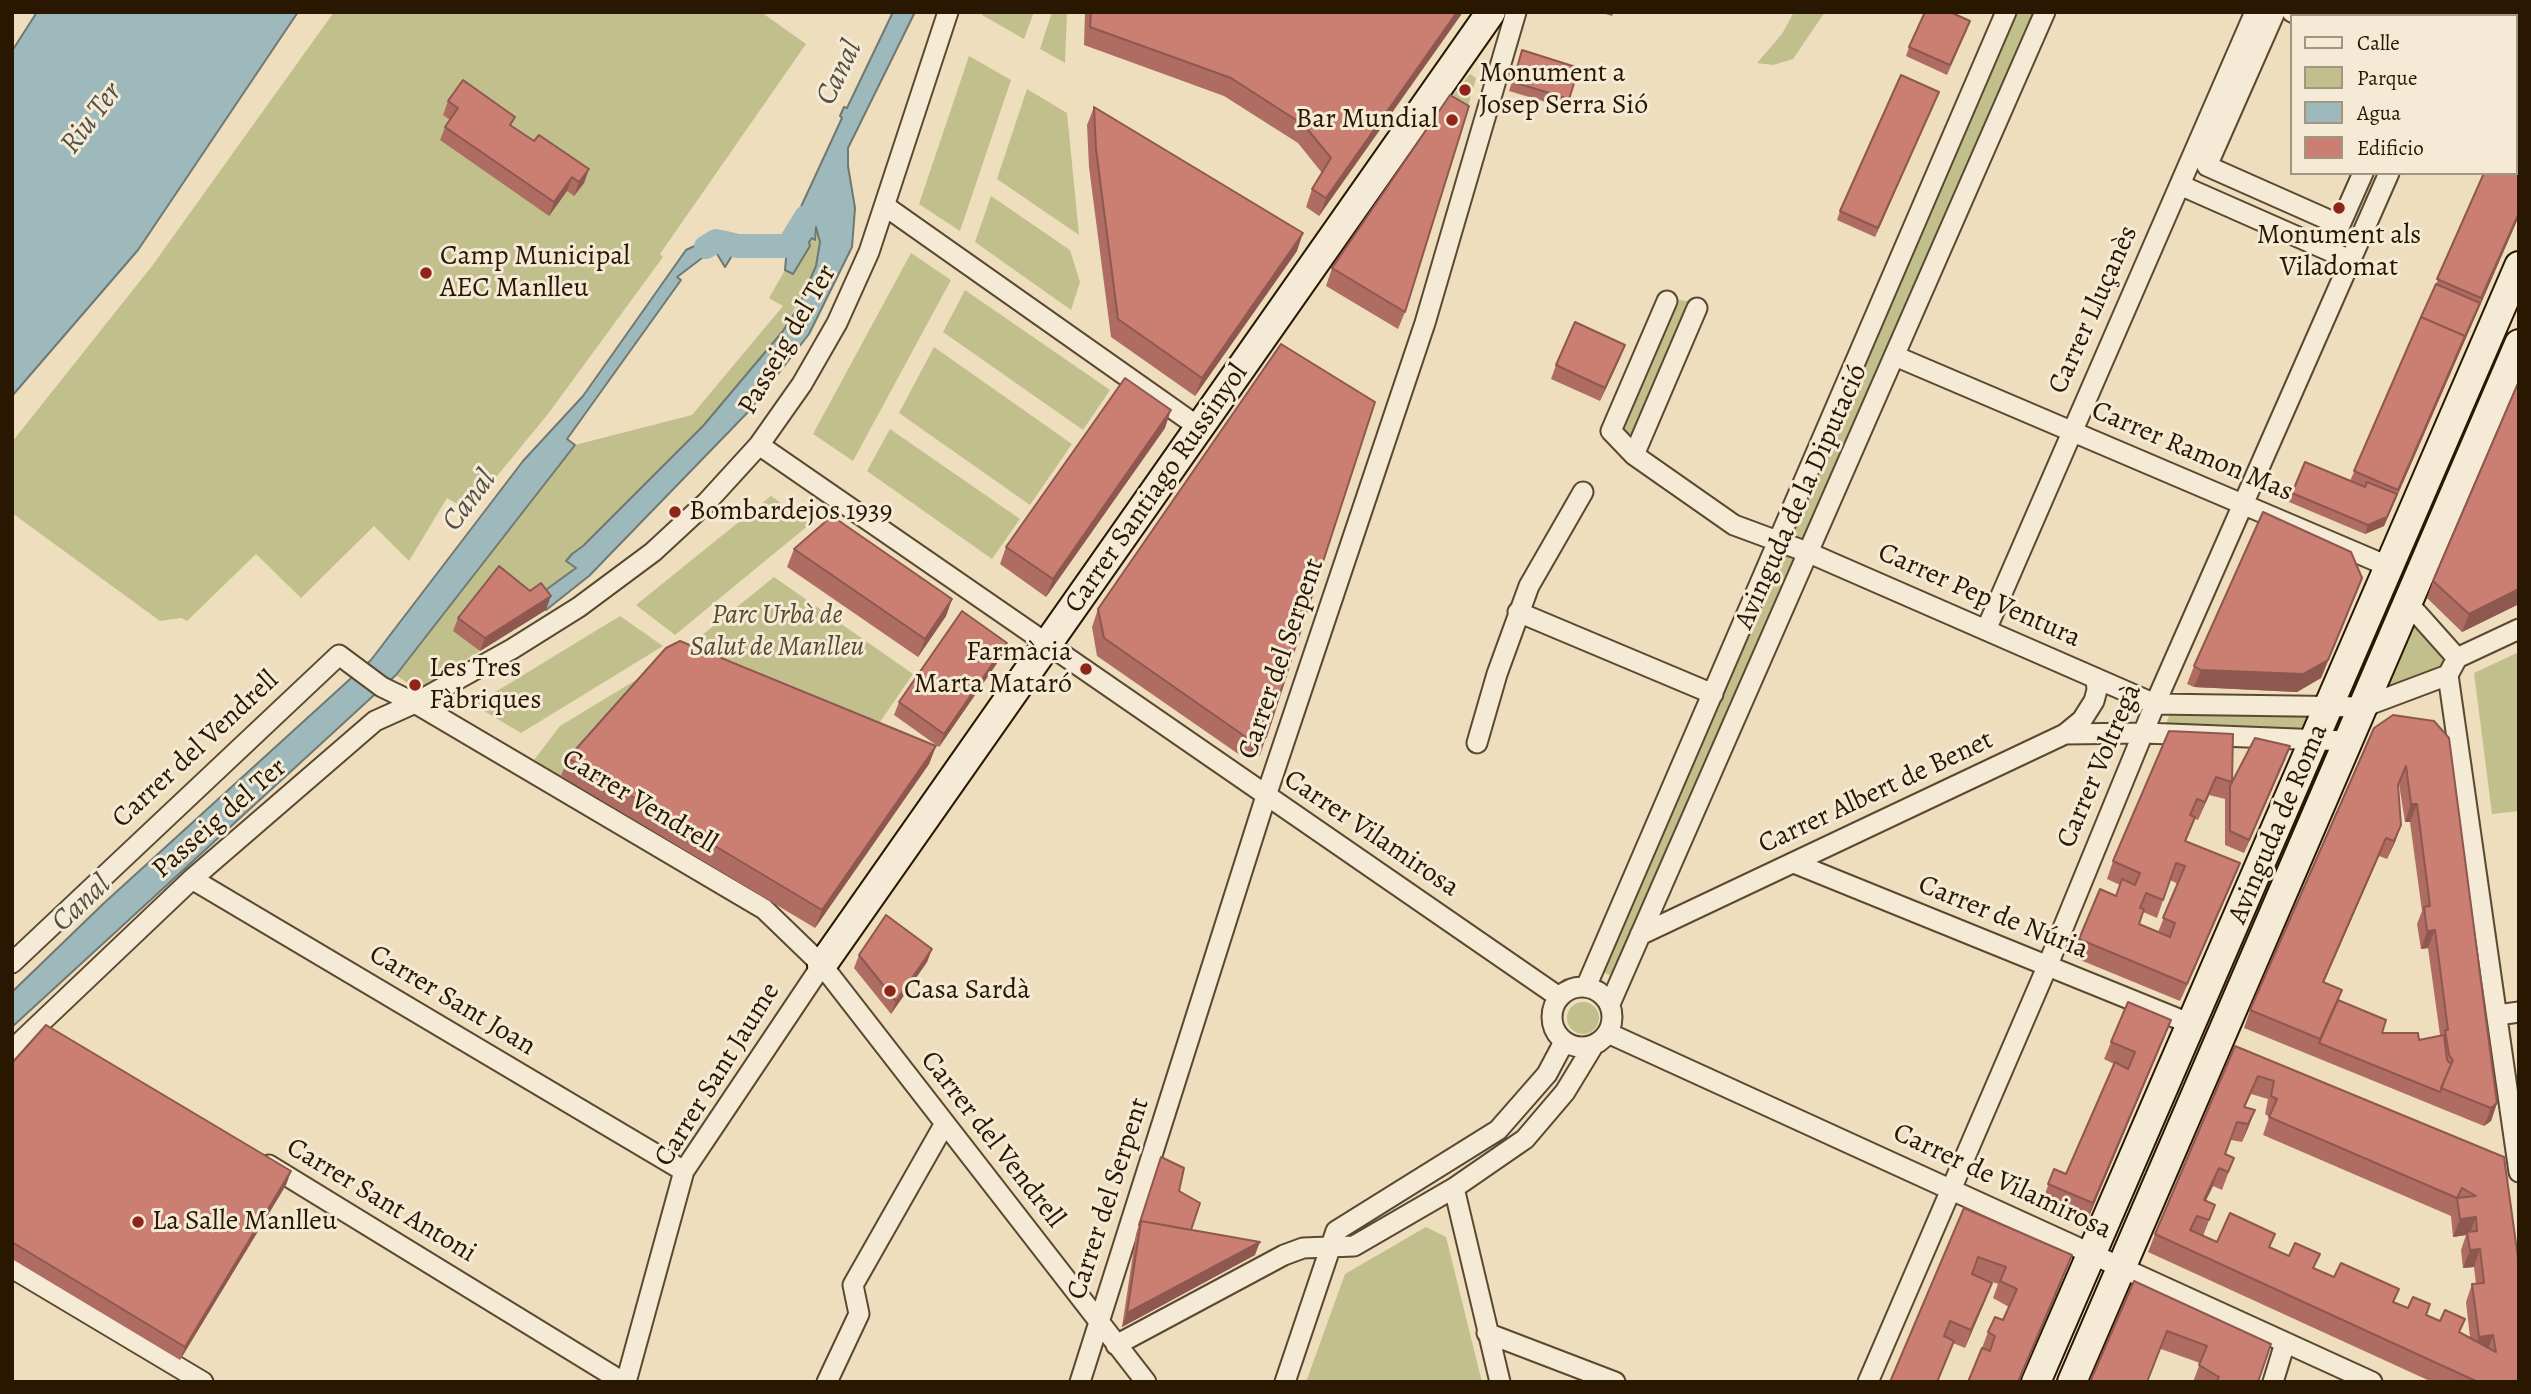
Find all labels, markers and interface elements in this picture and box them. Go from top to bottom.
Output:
legend [2290,14,2517,175]
text: Calle [2357,29,2400,57]
water label: Canal [809,35,871,111]
place label: Monument a Josep Serra Sió [1479,57,1648,123]
text: Parque [2357,64,2417,92]
water label: Riu Ter [54,76,130,162]
marker: Monument a Josep Serra Sió [1457,82,1473,98]
text: Agua [2357,99,2401,127]
place label: Bar Mundial [1296,103,1438,137]
marker: Bar Mundial [1444,112,1460,128]
text: Edificio [2357,134,2424,162]
marker: Monument als Viladomat [2331,200,2347,216]
place label: Monument als Viladomat [2257,219,2421,285]
street label: Carrer Lluçanès [2042,221,2146,399]
place label: Camp Municipal AEC Manlleu [440,240,630,306]
street label: Passeig del Ter [732,259,844,421]
marker: Camp Municipal AEC Manlleu [418,265,434,281]
street label: Carrer Santiago Russinyol [1058,358,1256,620]
street label: Avinguda de la Diputació [1728,359,1876,635]
street label: Carrer Ramon Mas [2086,394,2298,510]
water label: Canal [435,463,505,539]
place label: Bombardejos 1939 [689,495,892,529]
marker: Bombardejos 1939 [667,504,683,520]
street label: Carrer Pep Ventura [1872,536,2086,656]
street label: Carrer del Serpent [1232,554,1332,764]
park label: Parc Urbà de Salut de Manlleu [690,599,864,665]
place label: Farmàcia Marta Mataró [914,636,1072,702]
place label: Les Tres Fàbriques [429,652,541,718]
marker: Farmàcia Marta Mataró [1078,661,1094,677]
street label: Carrer del Vendrell [106,664,286,836]
marker: Les Tres Fàbriques [407,677,423,693]
street label: Carrer Voltregà [2050,679,2150,853]
street label: Avinguda de Roma [2222,719,2336,929]
street label: Carrer Albert de Benet [1753,724,1999,862]
street label: Carrer Vendrell [555,743,723,861]
street label: Passeig del Ter [146,751,294,887]
street label: Carrer Vilamirosa [1277,763,1465,905]
water label: Canal [45,868,119,940]
street label: Carrer de Núria [1913,869,2093,967]
street label: Carrer Sant Joan [363,938,541,1064]
place label: Casa Sardà [904,974,1030,1008]
street label: Carrer Sant Jaume [648,977,788,1173]
marker: Casa Sardà [882,983,898,999]
street label: Carrer del Vendrell [913,1045,1071,1235]
street label: Carrer del Serpent [1061,1094,1157,1304]
street label: Carrer de Vilamirosa [1887,1117,2117,1247]
street label: Carrer Sant Antoni [280,1131,482,1271]
place label: La Salle Manlleu [152,1205,337,1239]
marker: La Salle Manlleu [130,1214,146,1230]

